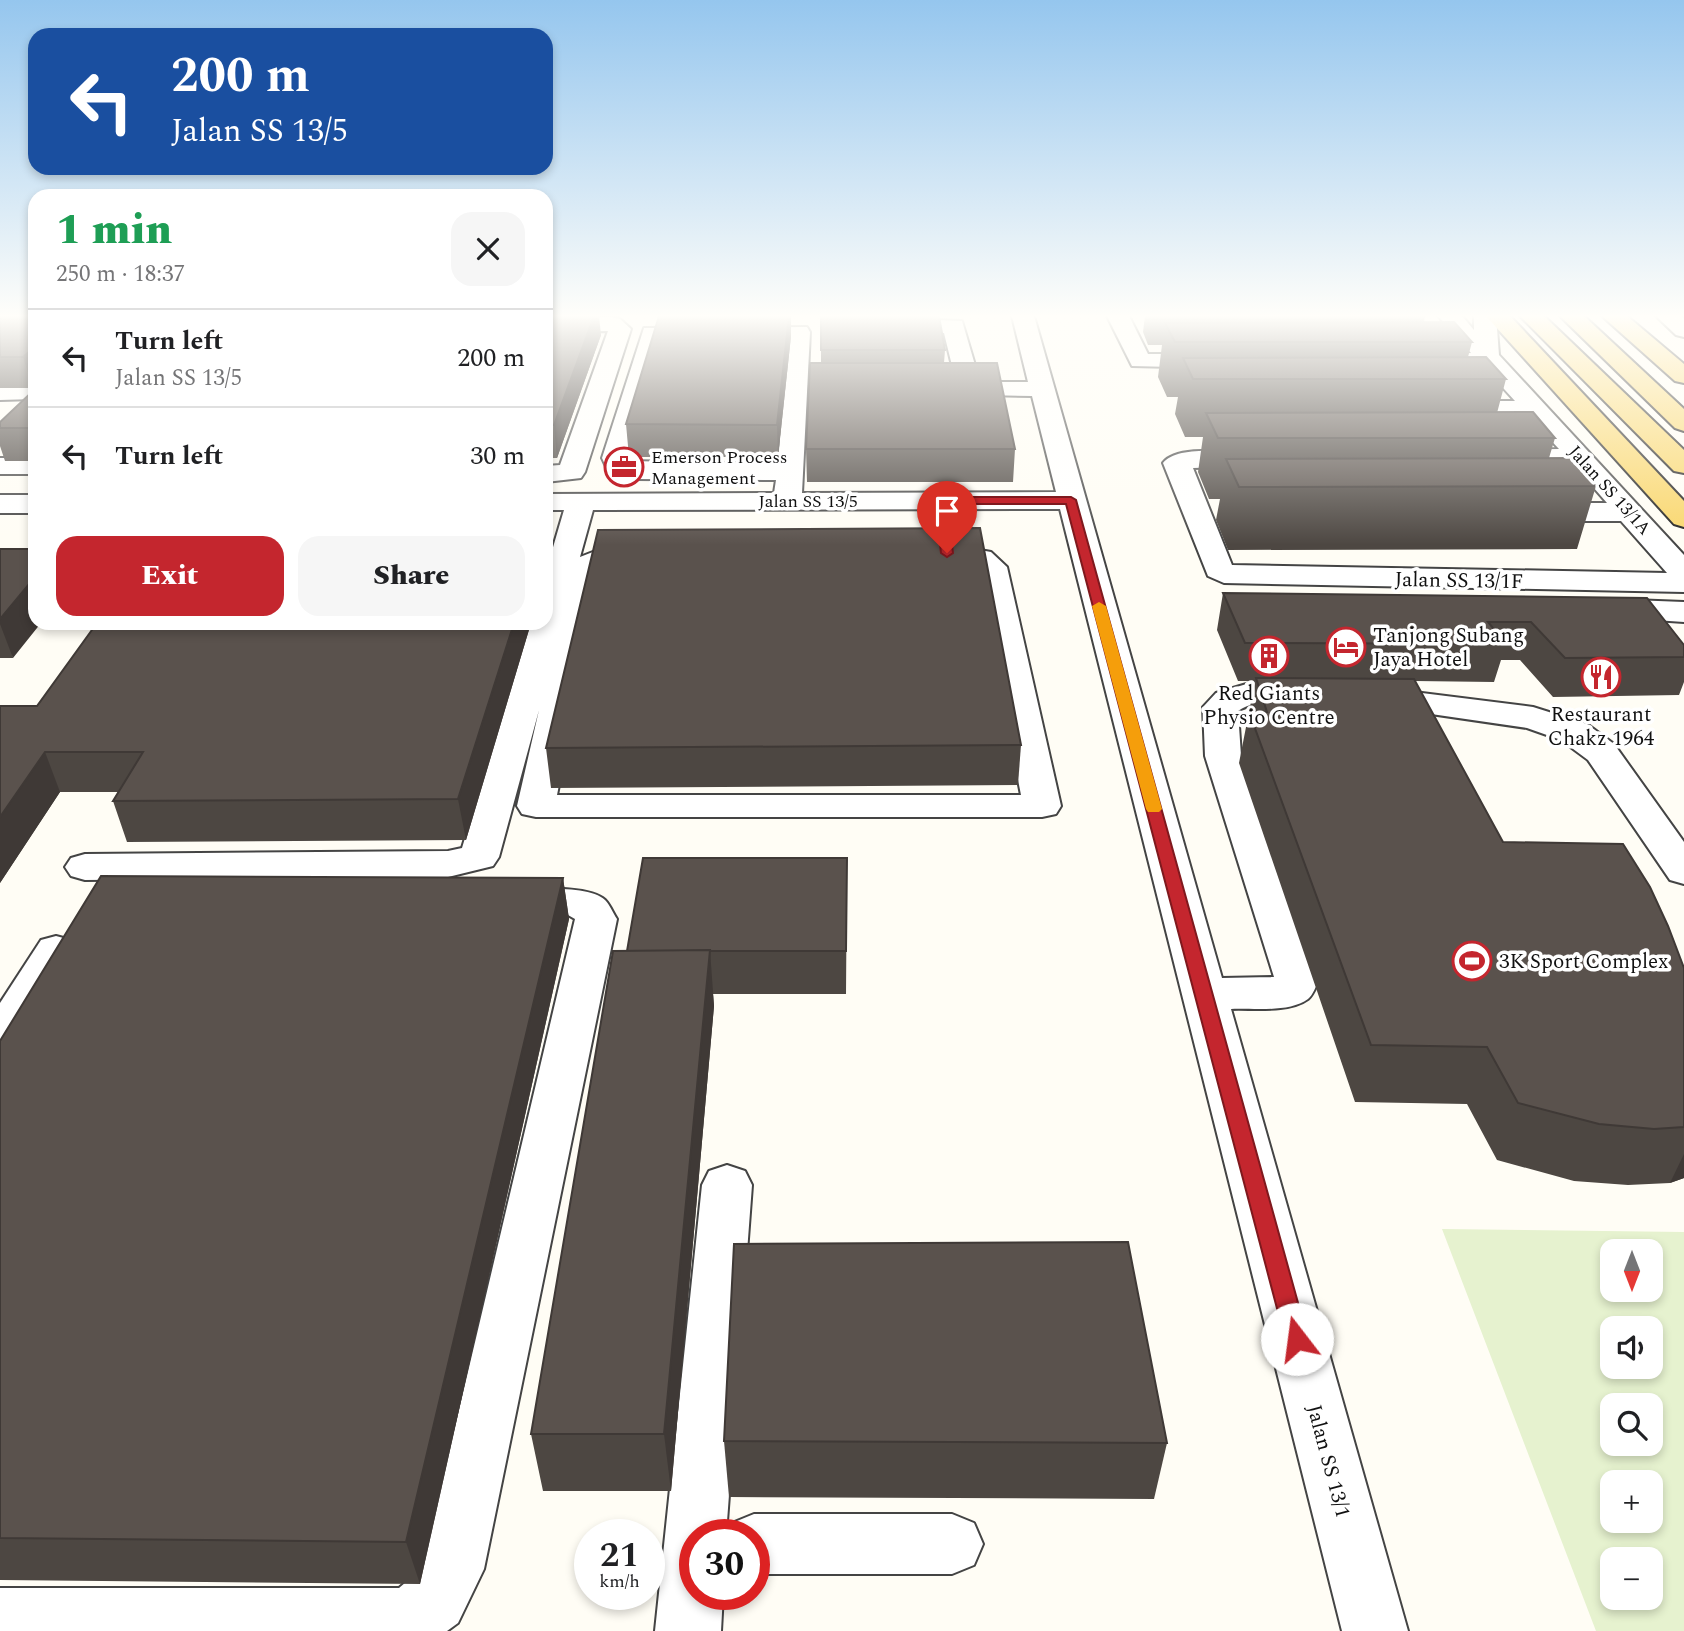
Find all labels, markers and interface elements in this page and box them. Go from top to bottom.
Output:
text: 200 m [171,39,310,114]
icon: left [56,56,147,147]
text: Jalan SS 13/5 [171,107,348,156]
text: 1 min [56,199,172,262]
button: close [451,212,525,286]
text: 250 m · 18:37 [56,257,185,292]
text: Turn left [115,321,223,361]
text: 200 m [457,338,525,378]
icon: left [56,339,94,377]
text: Jalan SS 13/5 [115,361,242,396]
text: Turn left [115,436,223,476]
text: 30 m [470,436,525,476]
icon: left [56,437,94,475]
street label: Jalan SS 13/1A [1562,439,1657,541]
place label: Emerson Process Management [651,444,788,492]
office icon: Emerson Process Management [603,446,645,488]
pin [917,481,977,553]
street label: Jalan SS 13/5 [758,488,858,515]
icon: arrive [928,492,966,530]
button: Exit [56,536,284,616]
button: Share [298,536,525,616]
street label: Jalan SS 13/1F [1394,564,1524,598]
place label: Tanjong Subang Jaya Hotel [1373,620,1524,676]
hotel icon: Tanjong Subang Jaya Hotel [1325,626,1367,668]
building icon: Red Giants Physio Centre [1248,635,1290,677]
restaurant icon: Restaurant Chakz 1964 [1580,656,1622,698]
place label: Red Giants Physio Centre [1203,678,1335,734]
place label: Restaurant Chakz 1964 [1548,699,1655,755]
sports icon: 3K Sport Complex [1451,940,1493,982]
place label: 3K Sport Complex [1499,946,1668,978]
north arrow [1600,1239,1662,1302]
map controls [1600,1239,1663,1610]
position arrow [1260,1302,1334,1376]
button: sound [1600,1316,1663,1379]
button: search [1600,1393,1663,1456]
street label: Jalan SS 13/1 [1298,1401,1358,1521]
button: + [1600,1470,1663,1533]
speed limit sign: 30 [679,1519,770,1610]
text: 21 [600,1529,639,1582]
button: − [1600,1547,1663,1610]
text: km/h [599,1568,640,1595]

